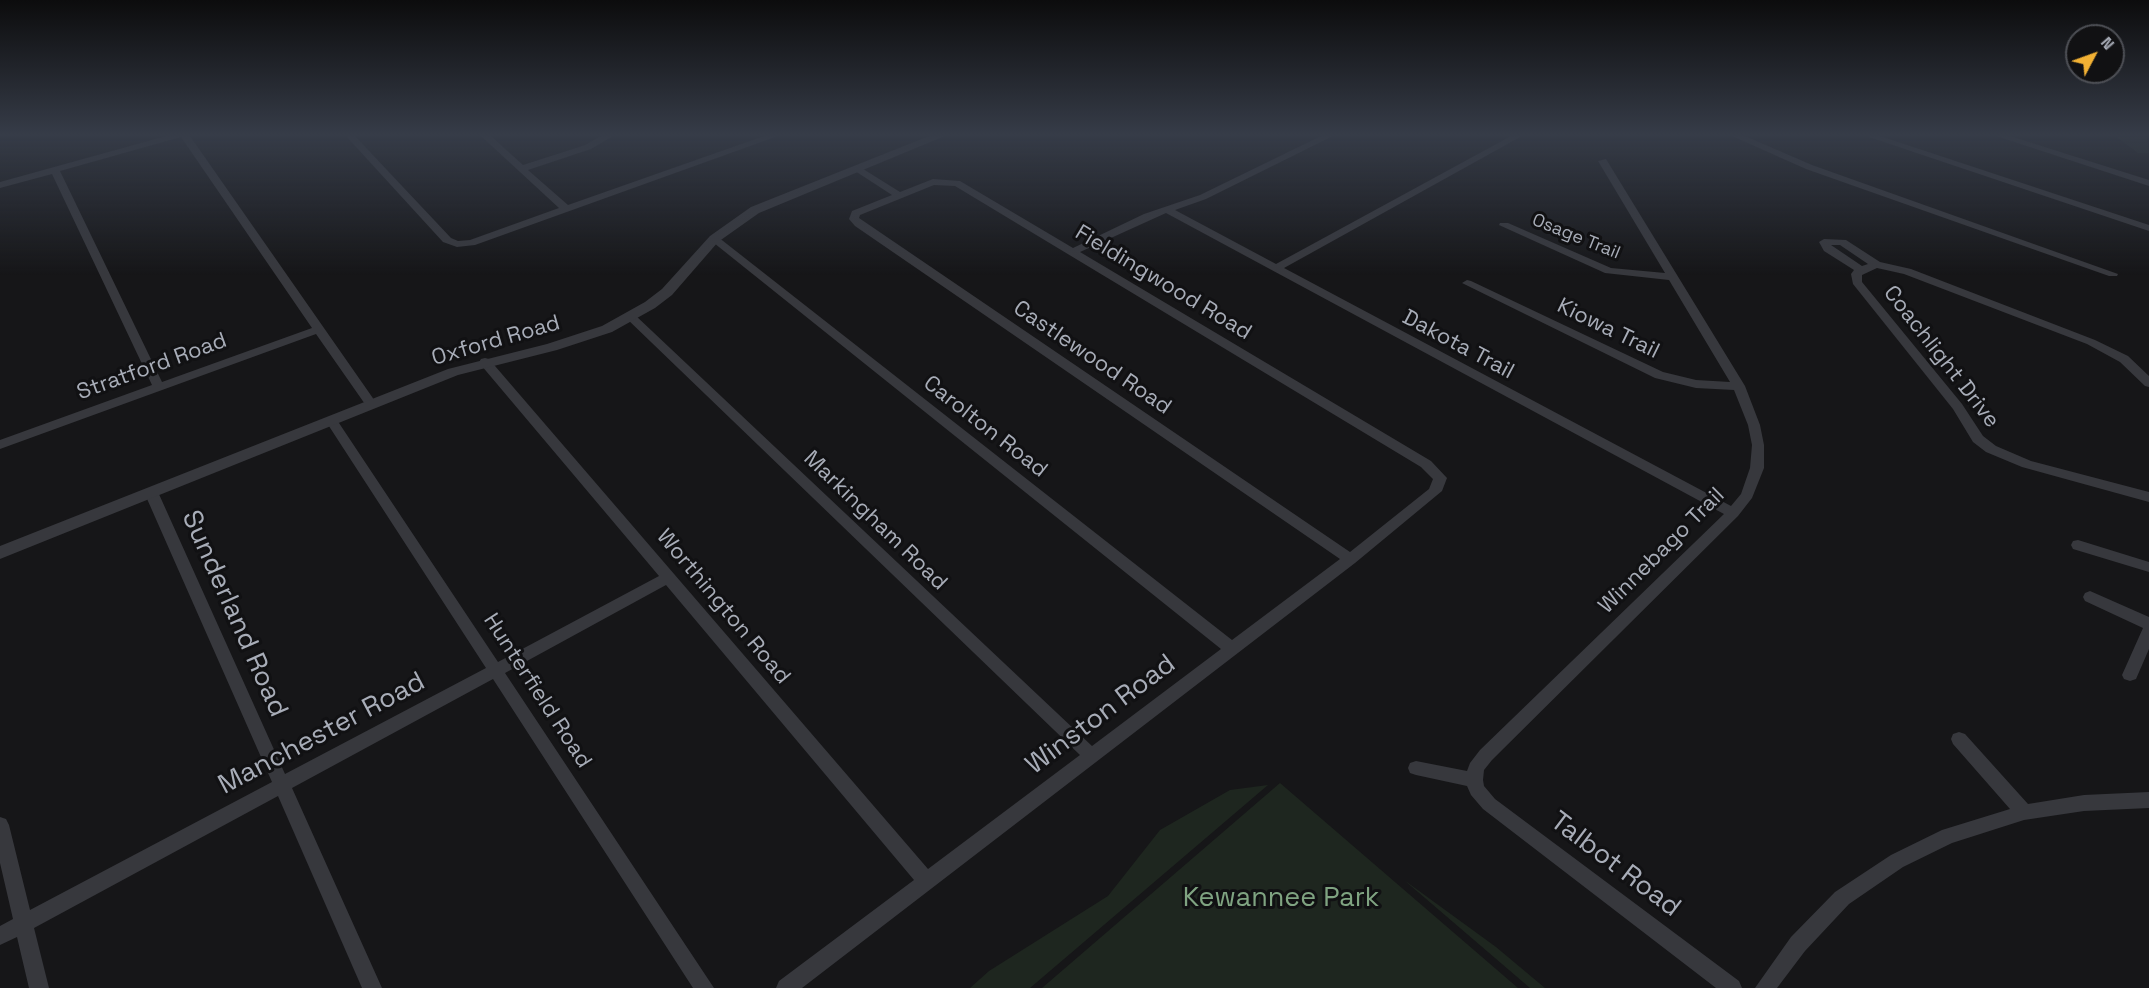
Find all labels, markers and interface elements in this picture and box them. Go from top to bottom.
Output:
north arrow [2065,24,2125,84]
text: N [2096,32,2119,54]
street label: Osage Trail [1529,210,1623,264]
street label: Fieldingwood Road [1070,220,1256,346]
street label: Coachlight Drive [1877,281,2005,433]
street label: Kiowa Trail [1553,293,1663,365]
street label: Castlewood Road [1008,295,1176,421]
street label: Dakota Trail [1398,305,1518,385]
street label: Oxford Road [429,310,563,372]
street label: Stratford Road [74,328,230,406]
street label: Carolton Road [918,370,1052,484]
street label: Markingham Road [798,446,952,596]
street label: Winnebago Trail [1594,483,1730,619]
street label: Sunderland Road [174,506,294,722]
street label: Worthington Road [651,524,795,690]
street label: Hunterfield Road [477,609,597,773]
street label: Winston Road [1020,648,1182,782]
street label: Manchester Road [213,666,431,802]
street label: Talbot Road [1543,805,1687,925]
park label: Kewannee Park [1183,883,1379,915]

